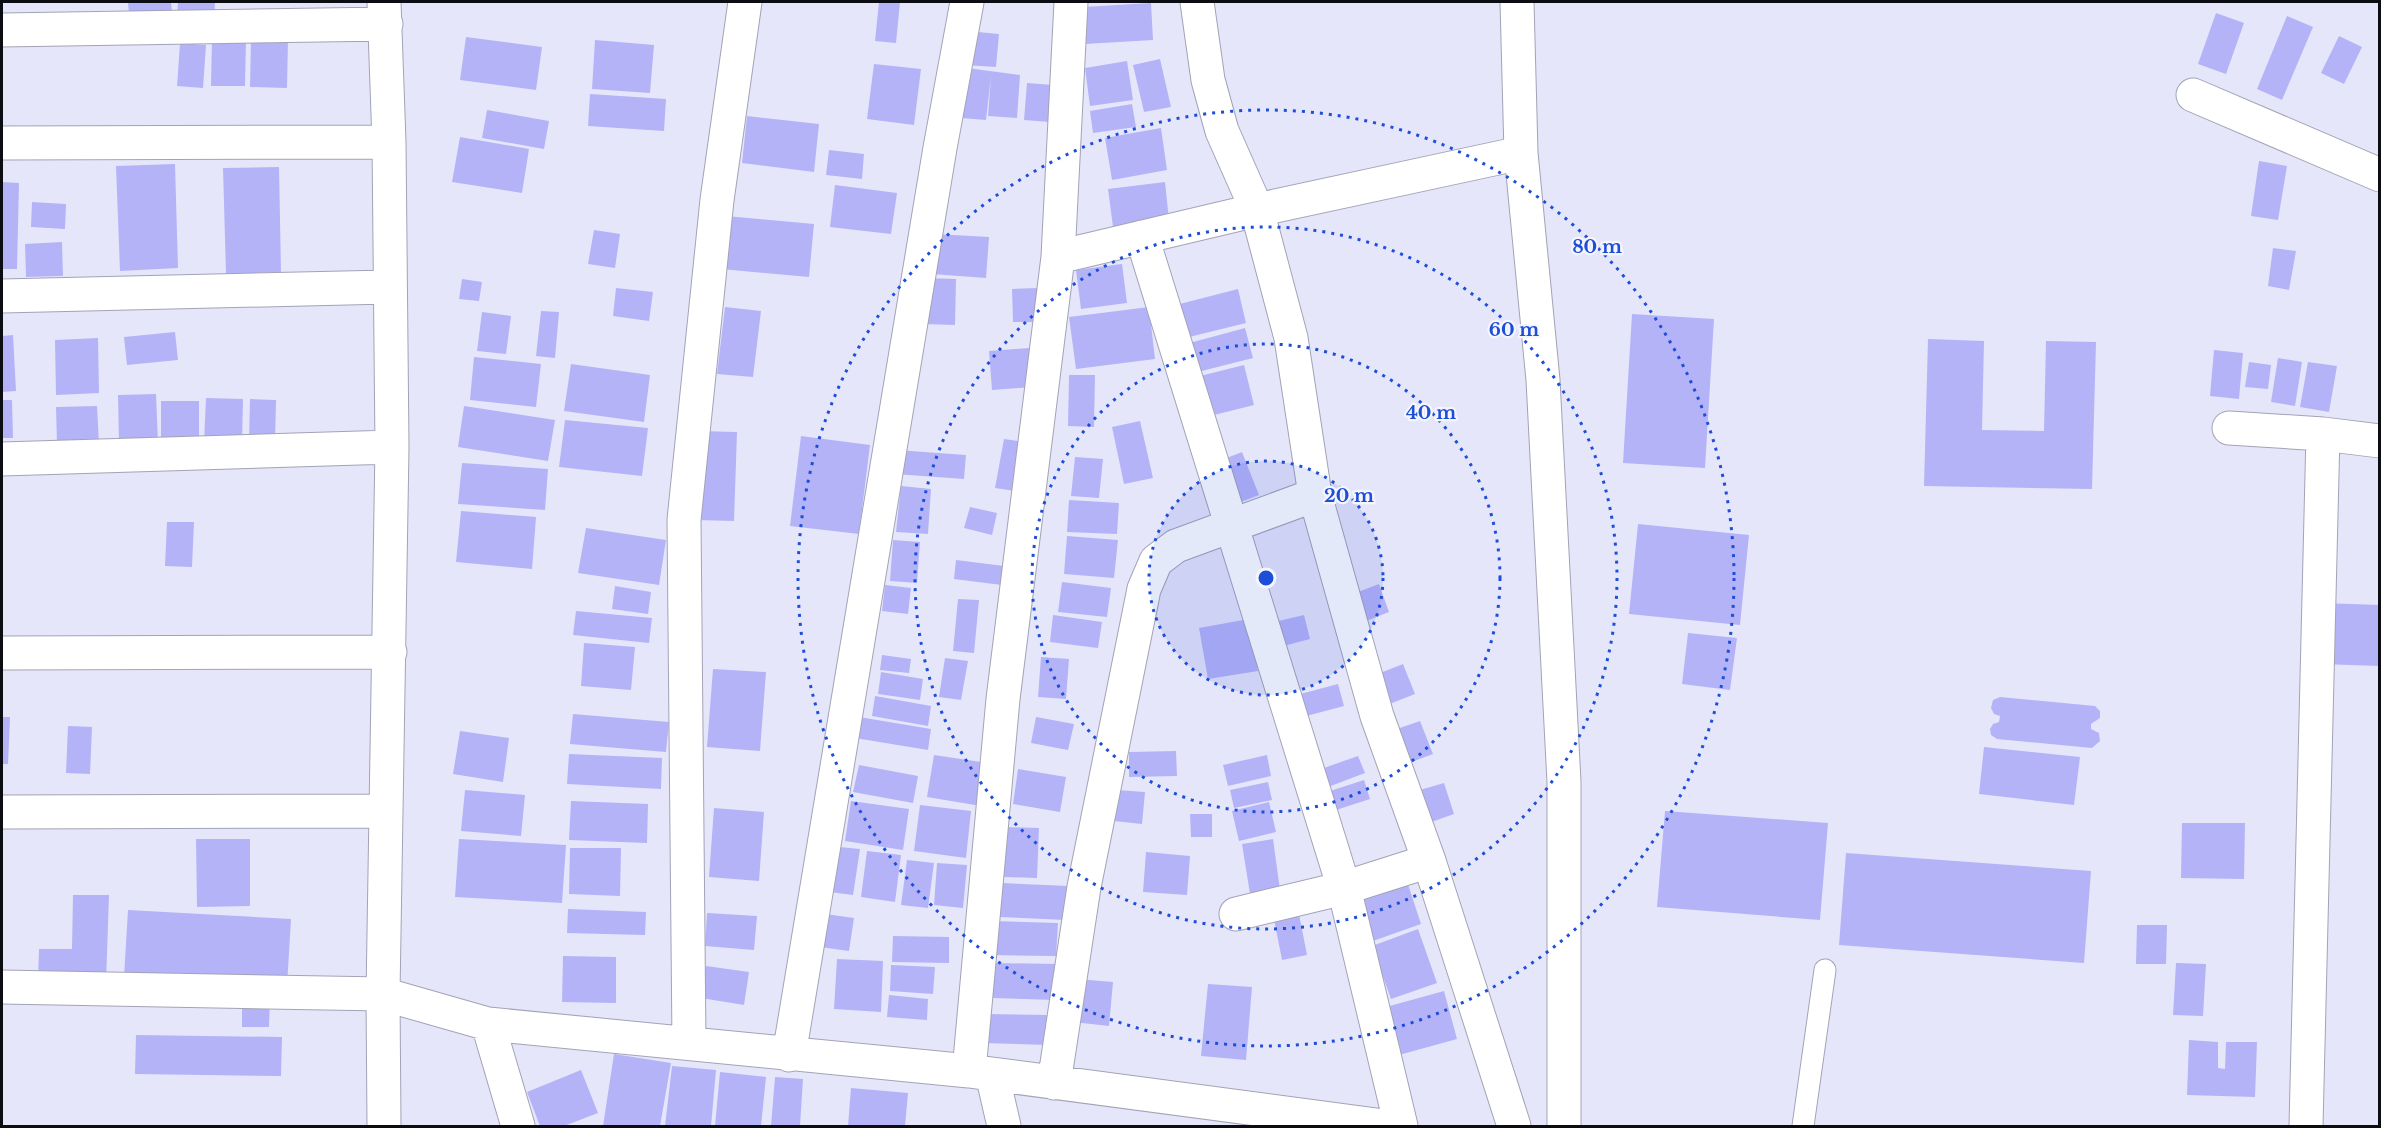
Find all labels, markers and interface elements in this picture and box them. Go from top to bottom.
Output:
text: 80 m [1572,236,1622,258]
text: 60 m [1489,319,1539,341]
text: 40 m [1406,402,1456,424]
text: 20 m [1324,485,1374,507]
centre of rings [1256,568,1276,588]

